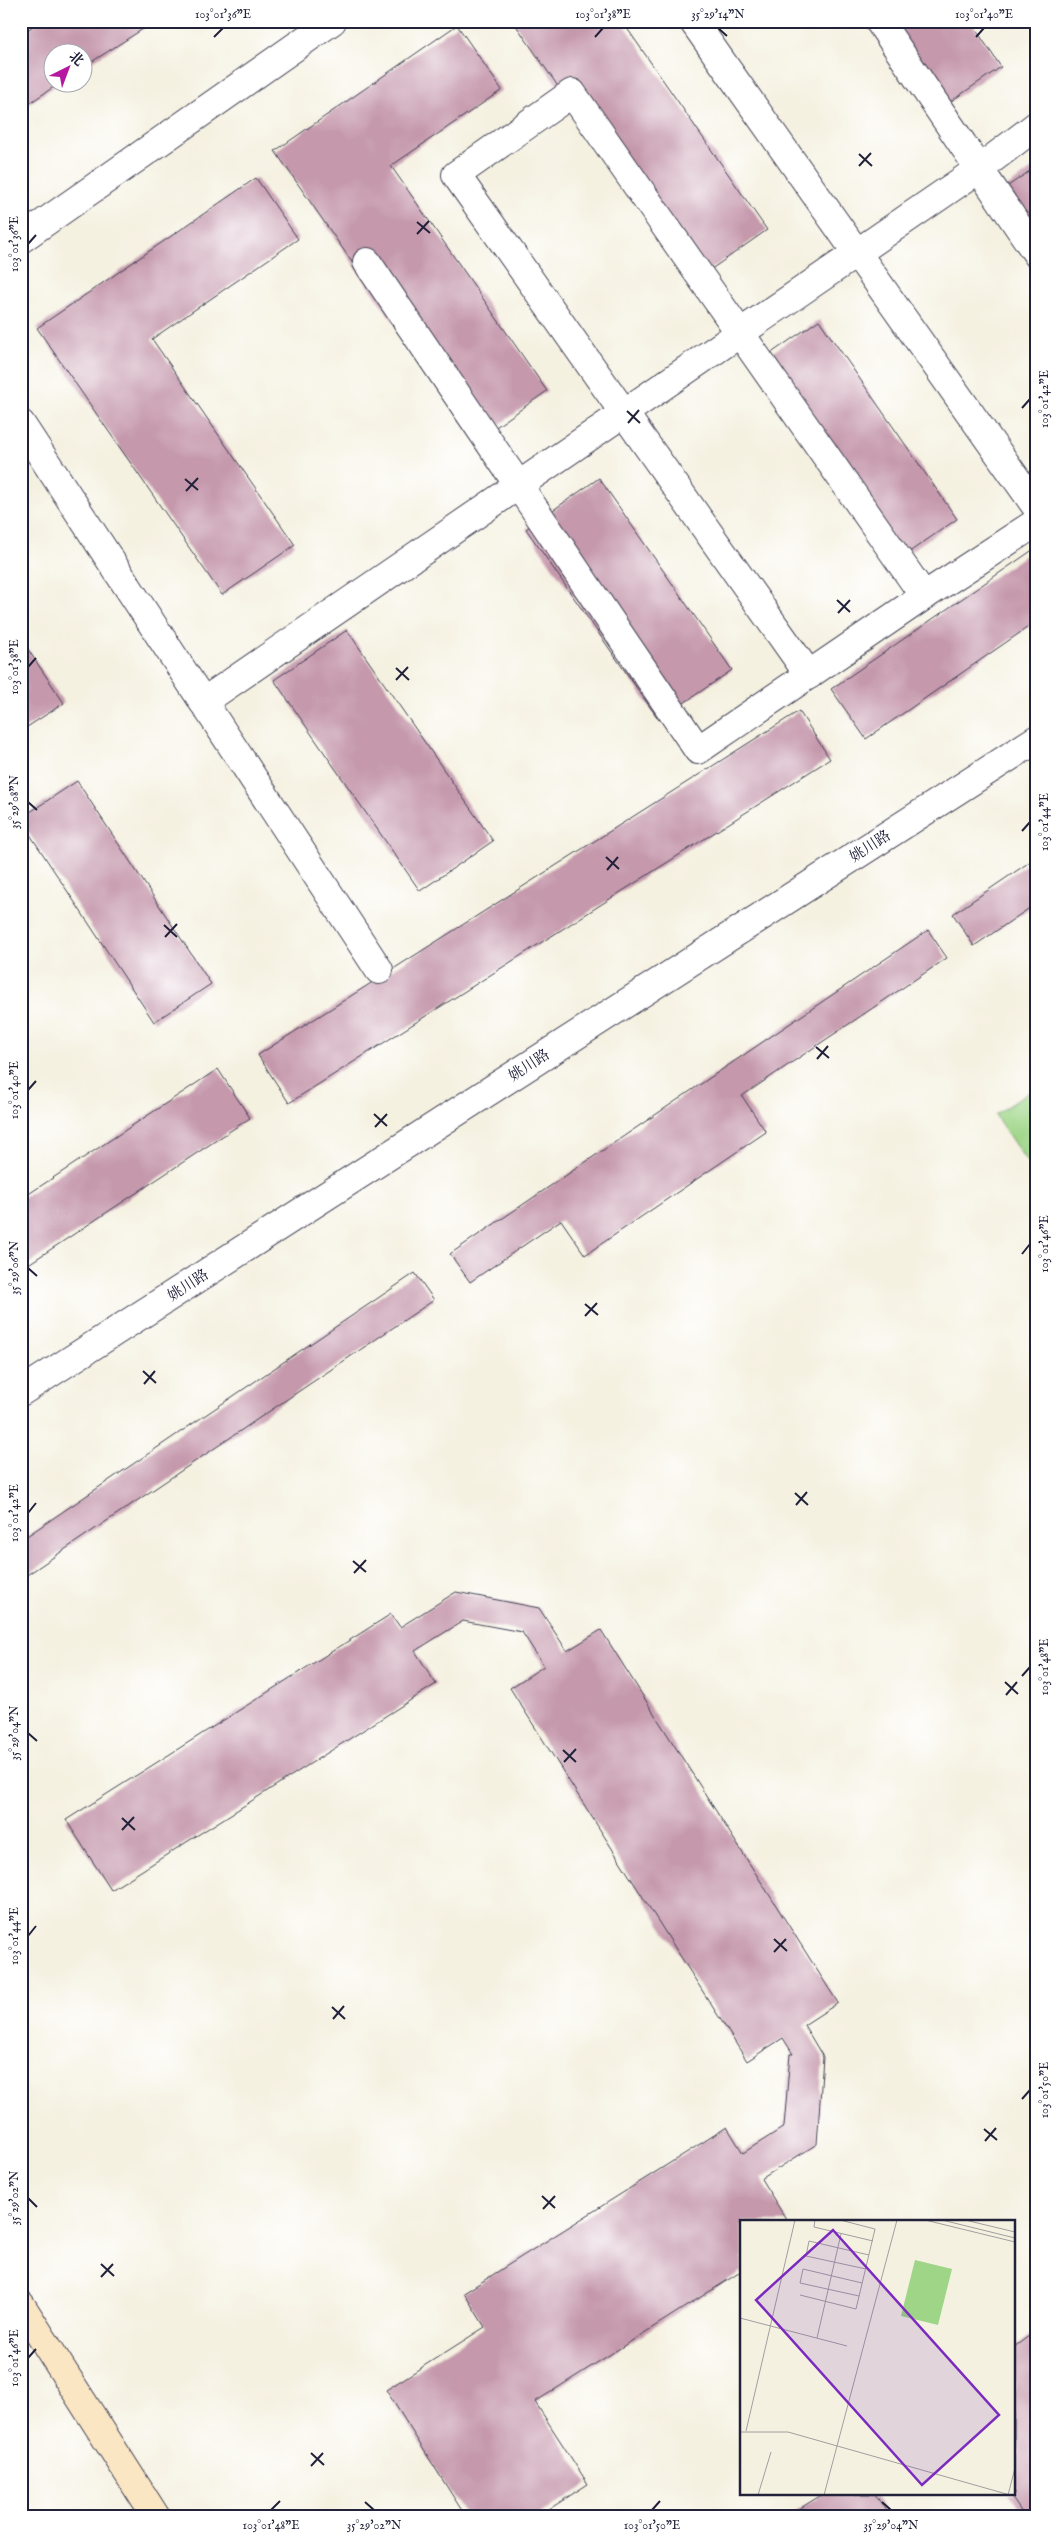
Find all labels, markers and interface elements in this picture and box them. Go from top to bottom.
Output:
text: 103°01'36"E [195,7,251,22]
text: 103°01'38"E [575,7,631,22]
text: 35°29'14"N [691,7,745,22]
text: 103°01'40"E [955,7,1013,22]
north arrow [42,42,92,92]
text: 北 [65,48,87,70]
text: 103°01'36"E [7,216,22,272]
text: 103°01'42"E [1037,370,1052,428]
text: 103°01'38"E [7,639,22,695]
text: 35°29'08"N [7,775,22,829]
text: 103°01'44"E [1037,793,1052,851]
street label: 姚川路 [846,826,894,867]
street label: 姚川路 [505,1045,553,1086]
text: 103°01'40"E [7,1061,22,1119]
text: 103°01'46"E [1037,1215,1052,1273]
text: 35°29'06"N [7,1240,22,1295]
street label: 姚川路 [164,1265,212,1306]
text: 103°01'42"E [7,1484,22,1542]
text: 103°01'48"E [1037,1638,1052,1696]
text: 35°29'04"N [7,1705,22,1760]
text: 103°01'44"E [7,1907,22,1965]
text: 103°01'50"E [1037,2062,1052,2118]
text: 35°29'02"N [7,2170,22,2225]
inset map [740,2220,1016,2496]
text: 103°01'46"E [7,2329,22,2387]
text: 103°01'48"E [242,2518,300,2533]
text: 35°29'02"N [347,2518,402,2533]
text: 103°01'50"E [624,2518,680,2533]
text: 35°29'04"N [864,2518,919,2533]

